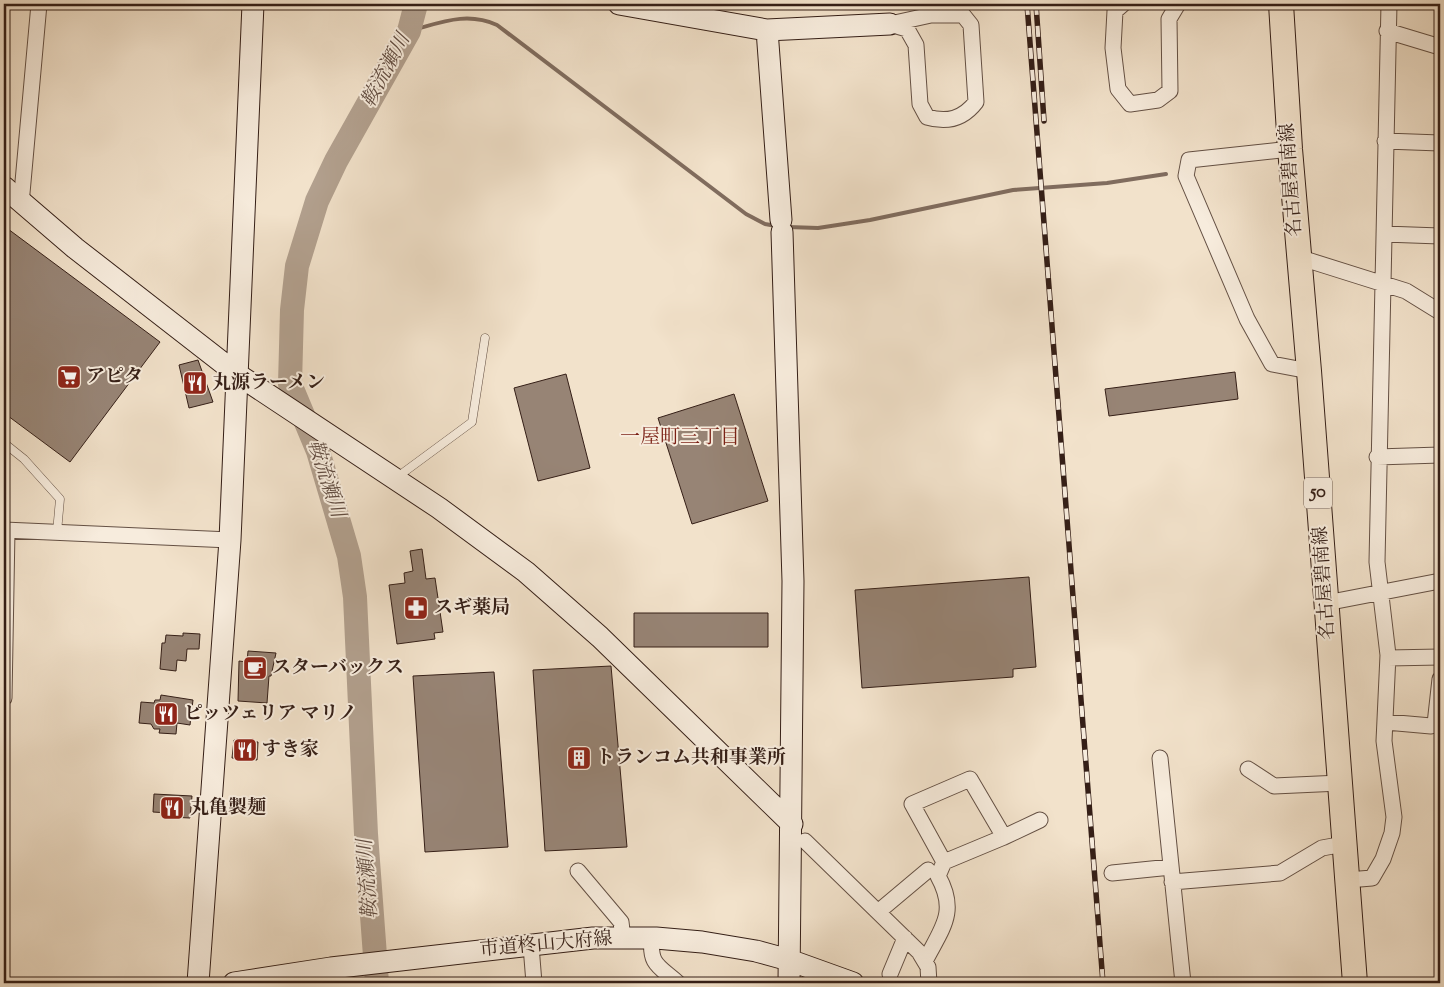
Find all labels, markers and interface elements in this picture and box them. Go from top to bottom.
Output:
water label: 鞍流瀬川 [355,27,420,113]
street label: 名古屋碧南線 [1275,122,1309,238]
supermarket icon: アピタ [56,364,82,390]
place label: アピタ [86,364,143,391]
restaurant icon: 丸源ラーメン [182,370,208,396]
place label: 丸源ラーメン [212,370,325,397]
district label: 一屋町三丁目 [620,424,740,453]
water label: 鞍流瀬川 [299,436,352,523]
road number: 50 [1304,478,1332,508]
street label: 名古屋碧南線 [1308,525,1342,641]
pharmacy icon: スギ薬局 [403,595,429,621]
place label: スギ薬局 [434,595,510,622]
cafe icon: スターバックス [242,655,268,681]
place label: スターバックス [272,655,404,682]
restaurant icon: ピッツェリア マリノ [153,701,179,727]
place label: ピッツェリア マリノ [184,701,357,728]
restaurant icon: すき家 [232,737,258,763]
place label: すき家 [262,737,319,764]
building icon: トランコム共和事業所 [566,745,592,771]
place label: トランコム共和事業所 [596,745,786,772]
restaurant icon: 丸亀製麺 [159,795,185,821]
place label: 丸亀製麺 [190,795,266,822]
water label: 鞍流瀬川 [352,836,386,920]
street label: 市道柊山大府線 [479,926,613,964]

